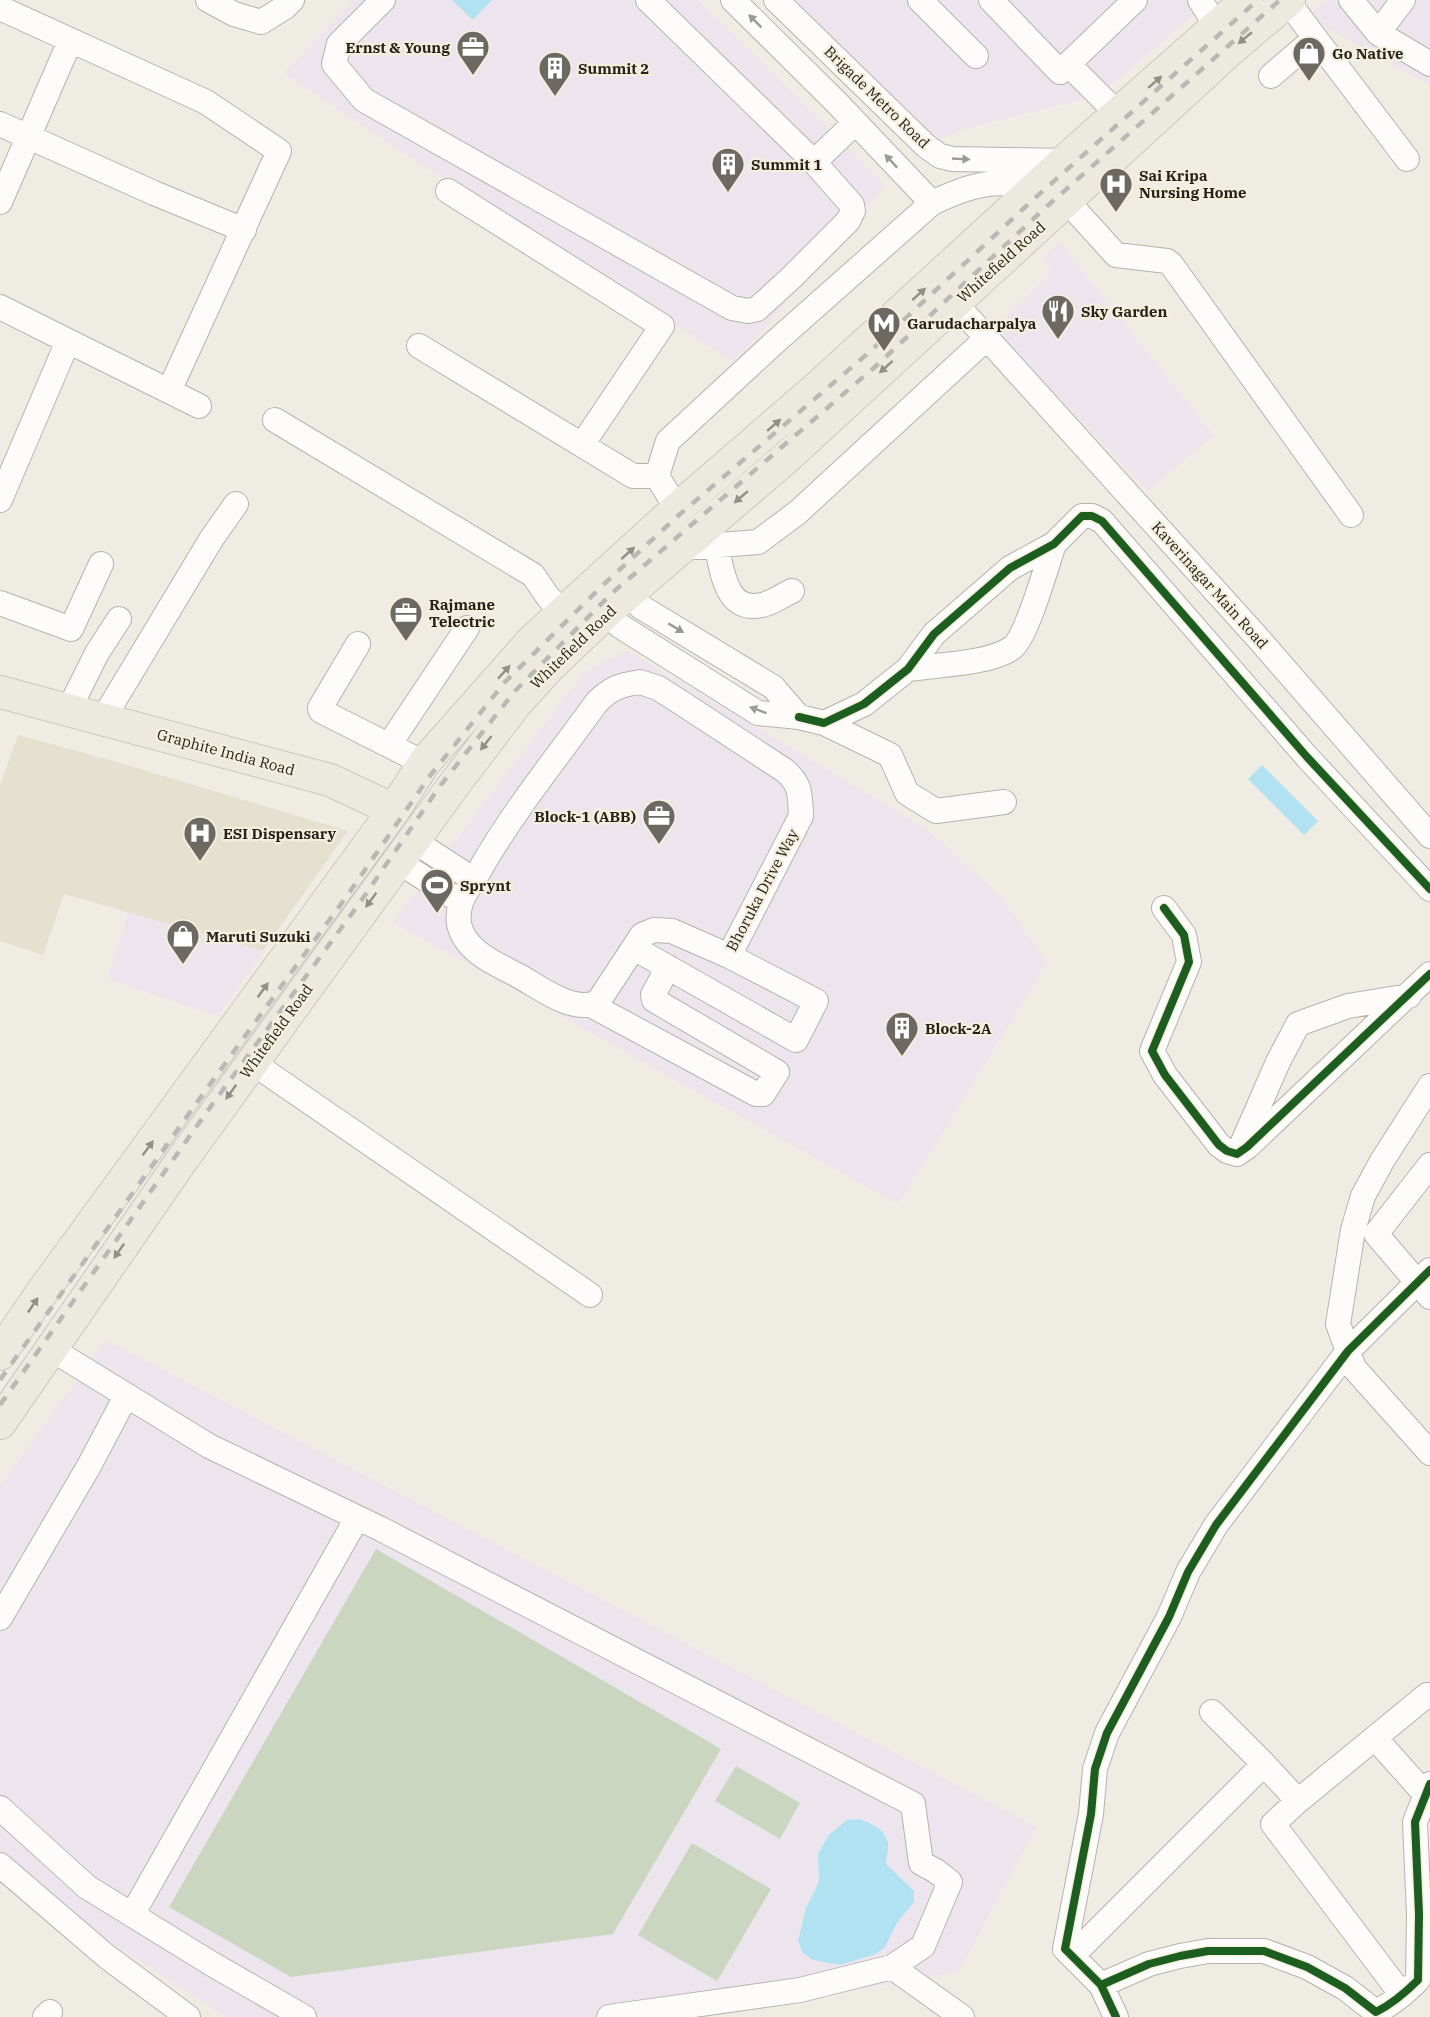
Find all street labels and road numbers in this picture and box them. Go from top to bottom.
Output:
street label: Brigade Metro Road [820,42,934,152]
street label: Whitefield Road [953,217,1049,307]
street label: Kaverinagar Main Road [1148,517,1272,653]
street label: Whitefield Road [526,601,620,693]
street label: Graphite India Road [155,724,297,780]
street label: Bhoruka Drive Way [722,826,802,954]
street label: Whitefield Road [235,980,317,1082]

